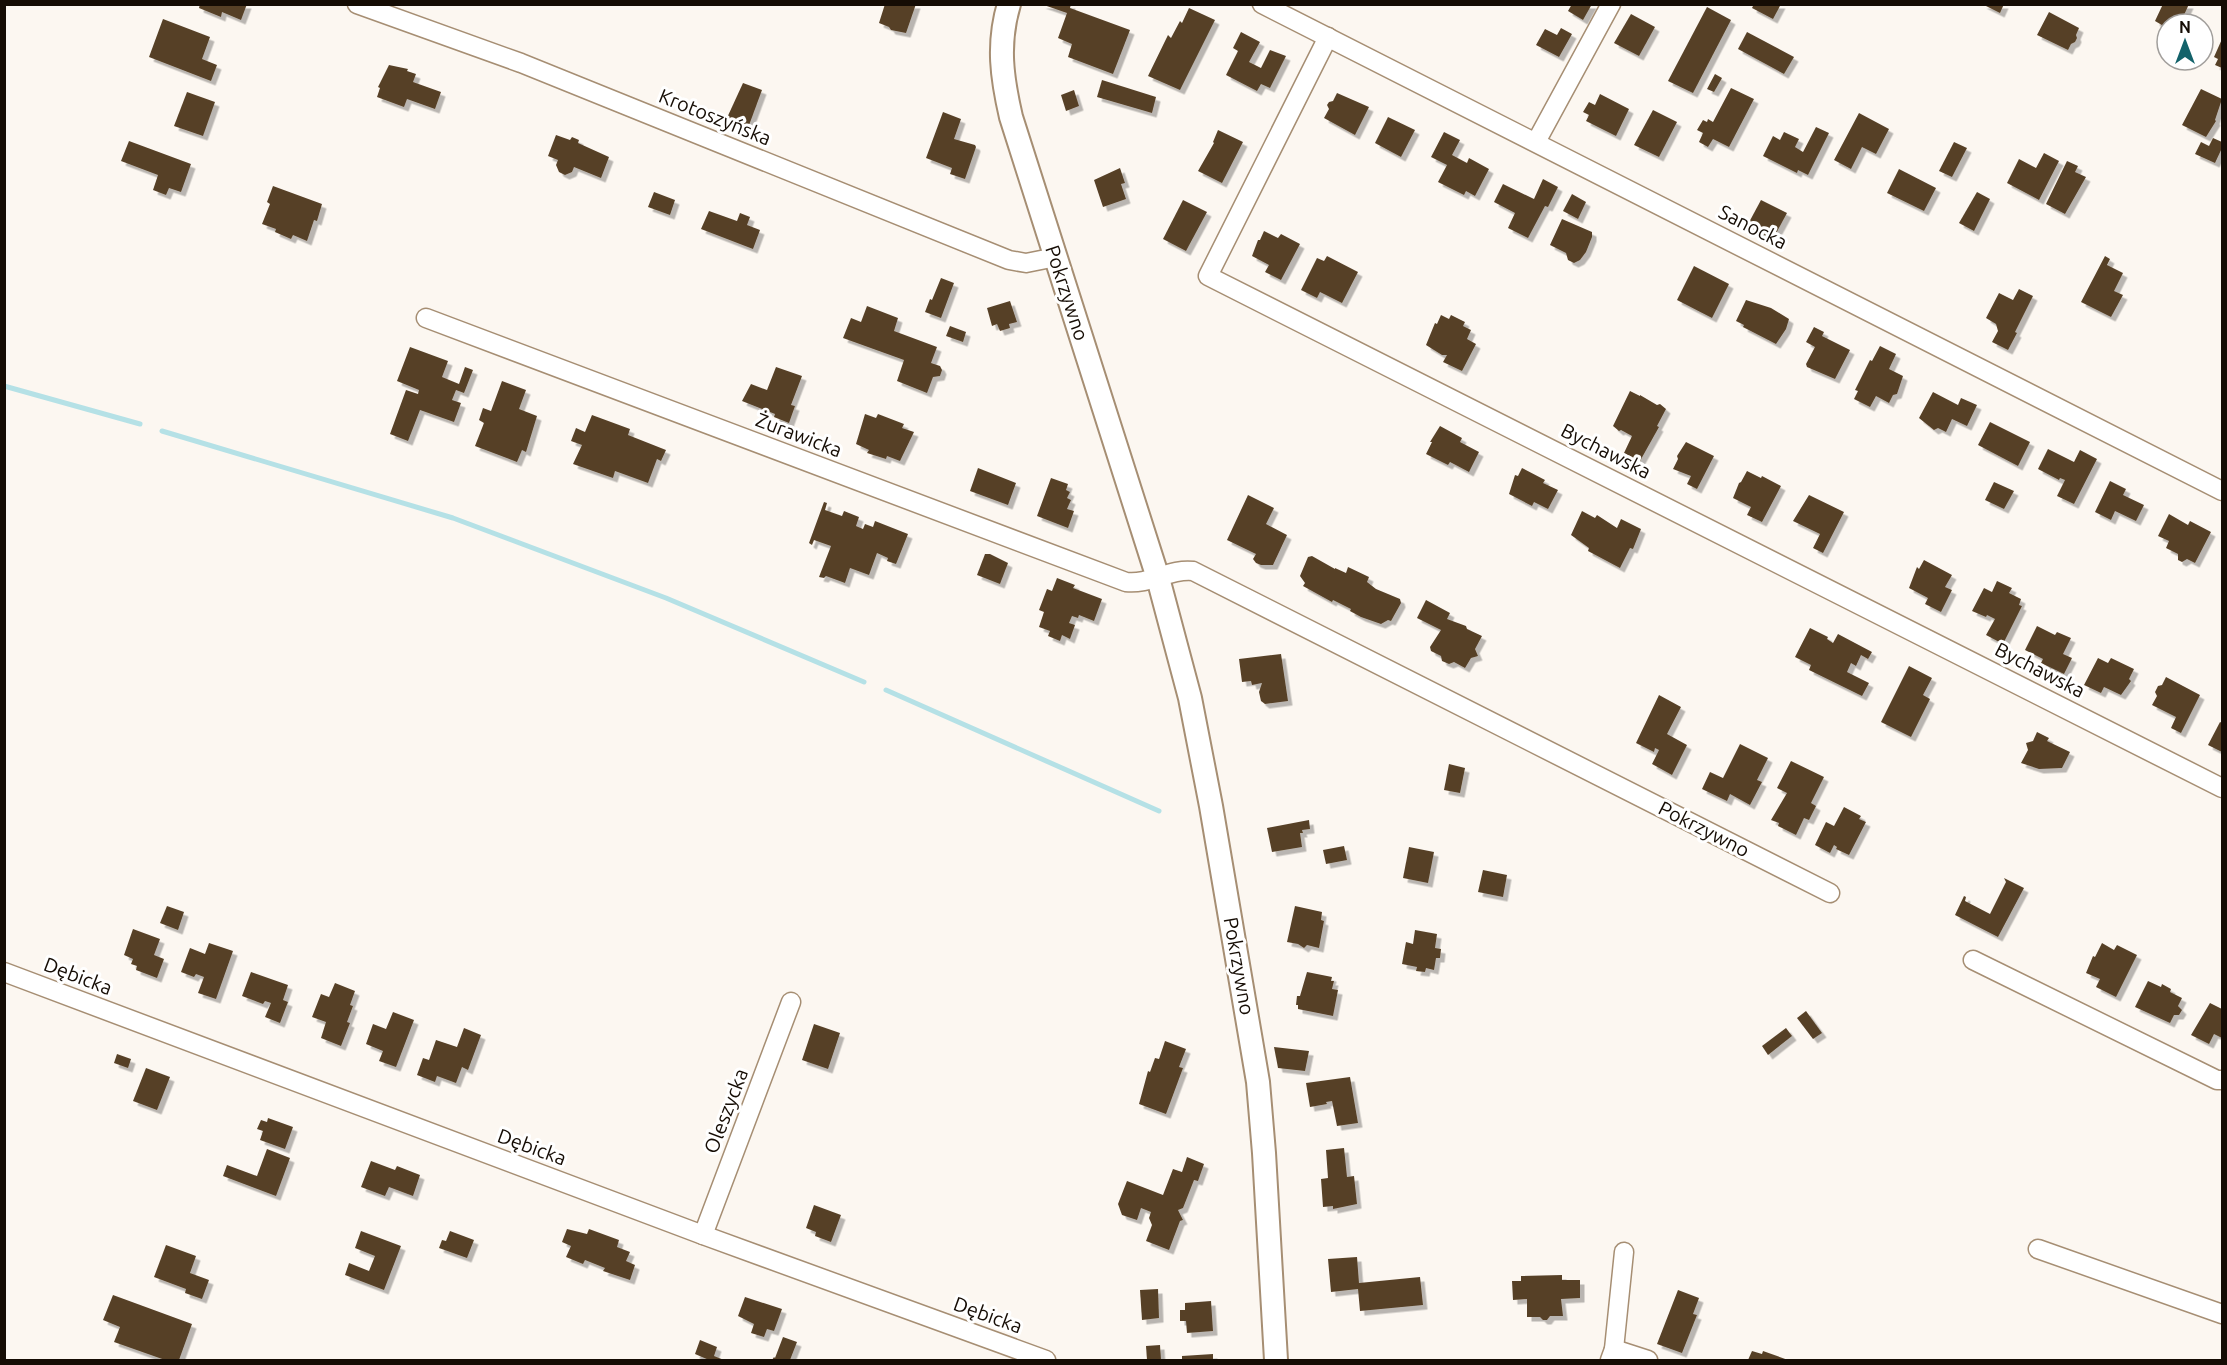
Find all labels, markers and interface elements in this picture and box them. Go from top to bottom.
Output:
north arrow [2155,12,2215,72]
text: N [2179,18,2191,36]
street label: Krotoszyńska [656,84,775,149]
street label: Sanocka [1715,200,1791,253]
street label: Pokrzywno [1041,242,1094,343]
street label: Żurawicka [753,408,846,461]
street label: Bychawska [1557,418,1655,483]
street label: Bychawska [1991,637,2089,702]
street label: Pokrzywno [1655,796,1754,861]
street label: Pokrzywno [1220,915,1259,1017]
street label: Dębicka [41,952,116,999]
street label: Oleszycka [699,1065,752,1156]
street label: Dębicka [495,1124,570,1170]
street label: Dębicka [951,1292,1026,1338]

